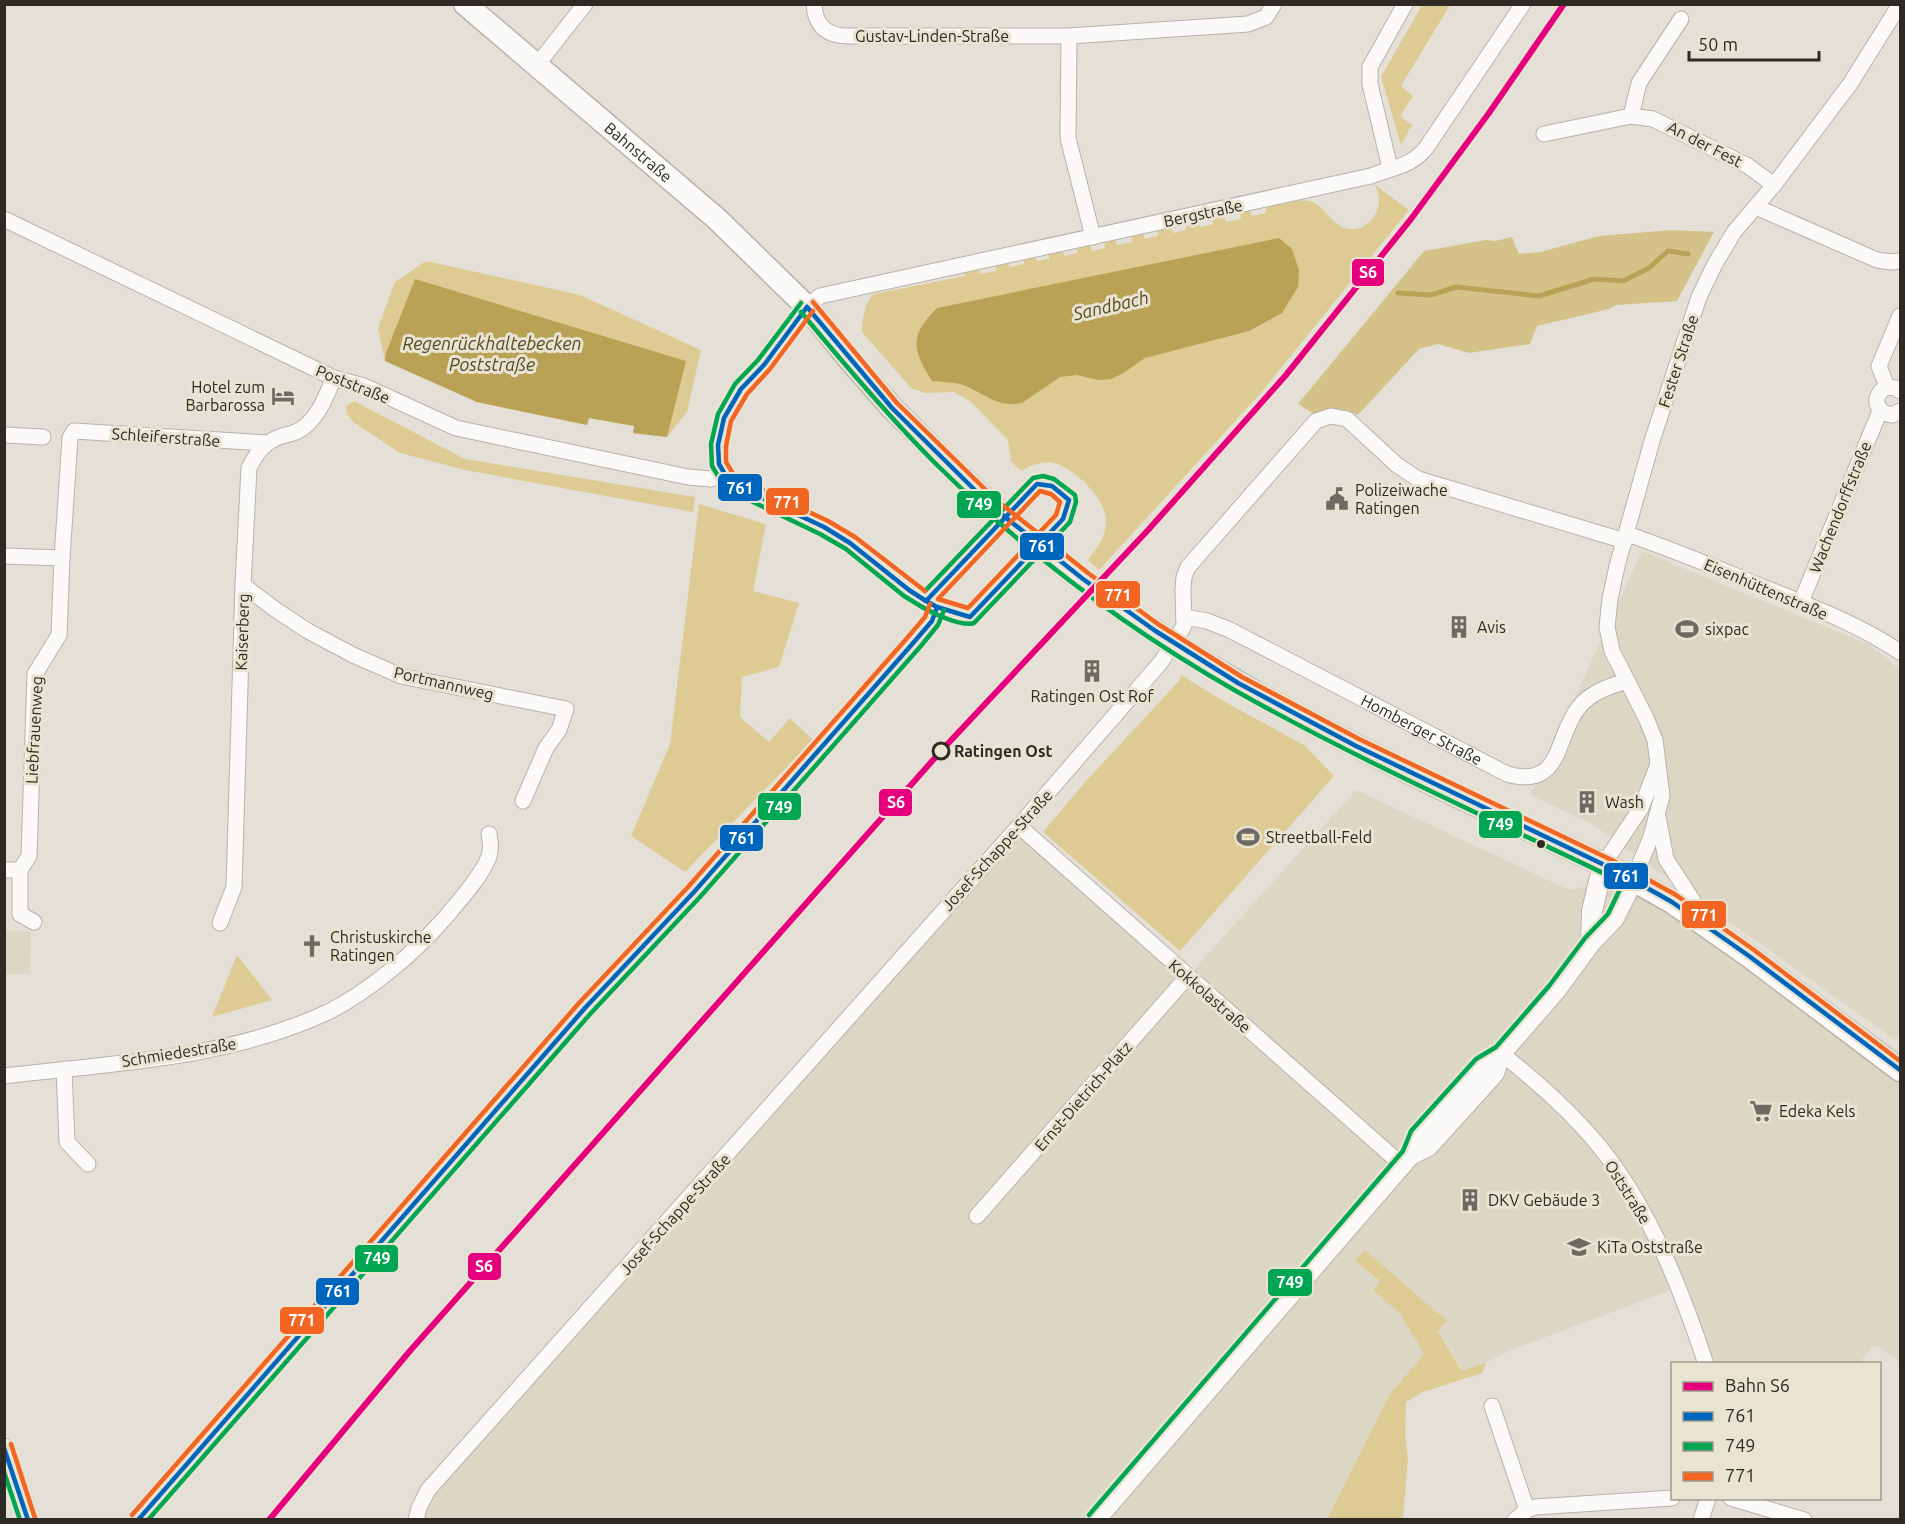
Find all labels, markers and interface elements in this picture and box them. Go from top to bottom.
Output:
scale bar [1689,24,1820,62]
street label: Gustav-Linden-Straße [855,27,1009,45]
text: 50 m [1698,34,1738,54]
street label: An der Fest [1665,117,1746,171]
street label: Bahnstraße [601,118,676,186]
street label: Bergstraße [1162,196,1244,230]
line badge: S6 [1351,258,1385,287]
text: S6 [1359,263,1377,281]
water label: Sandbach [1070,287,1150,324]
street label: Fester Straße [1655,312,1701,410]
water label: Regenrückhaltebecken Poststraße [402,333,582,375]
street label: Poststraße [313,361,393,407]
place label: Hotel zum Barbarossa [185,378,265,414]
hotel icon: Hotel zum Barbarossa [270,383,296,409]
street label: Schleiferstraße [111,424,221,450]
street label: Wachendorffstraße [1805,439,1875,575]
line badge: 761 [717,473,763,502]
text: 761 [726,479,754,497]
place label: Polizeiwache Ratingen [1355,481,1448,517]
public building icon: Polizeiwache Ratingen [1324,486,1350,512]
line badge: 771 [765,487,810,516]
line badge: 749 [956,490,1002,519]
text: 771 [773,493,801,511]
text: 749 [965,495,993,513]
line badge: 761 [1019,532,1065,561]
text: 761 [1028,537,1056,555]
street label: Eisenhüttenstraße [1701,555,1831,623]
line badge: 771 [1095,580,1141,609]
text: 771 [1104,586,1132,604]
street label: Kaiserberg [232,593,252,671]
building icon: Avis [1446,614,1472,640]
sports icon: sixpac [1674,616,1700,642]
place label: Avis [1477,618,1506,636]
place label: sixpac [1705,620,1749,638]
building icon: Ratingen Ost Rof [1079,658,1105,684]
street label: Portmannweg [392,663,496,703]
street label: Liebfrauenweg [22,676,46,784]
place label: Ratingen Ost Rof [1030,687,1154,705]
street label: Homberger Straße [1358,691,1485,768]
marker: Ratingen Ost [932,742,950,760]
place label: Ratingen Ost [954,742,1053,760]
street label: Josef-Schappe-Straße [938,786,1056,914]
line badge: S6 [878,788,913,817]
building icon: Wash [1574,789,1600,815]
line badge: 749 [757,792,802,821]
text: S6 [887,793,905,811]
place label: Wash [1605,793,1644,811]
text: 749 [765,798,793,816]
line badge: 749 [1478,810,1523,839]
text: 749 [1486,815,1514,833]
line badge: 761 [719,824,764,852]
sports icon: Streetball-Feld [1235,824,1261,850]
place label: Streetball-Feld [1266,828,1372,846]
text: 761 [728,829,756,847]
unlabelled marker [1535,838,1547,850]
line badge: 761 [1603,862,1649,890]
text: 761 [1612,867,1640,885]
line badge: 771 [1681,900,1727,929]
text: 771 [1690,906,1718,924]
place label: Christuskirche Ratingen [330,928,432,964]
church icon: Christuskirche Ratingen [299,933,325,959]
street label: Kokkolastraße [1165,956,1255,1036]
street label: Schmiedestraße [120,1034,238,1070]
street label: Ernst-Dietrich-Platz [1031,1038,1135,1154]
supermarket icon: Edeka Kels [1748,1098,1774,1124]
place label: Edeka Kels [1779,1102,1856,1120]
street label: Josef-Schappe-Straße [616,1150,734,1278]
street label: Oststraße [1601,1157,1655,1227]
building icon: DKV Gebäude 3 [1457,1187,1483,1213]
place label: DKV Gebäude 3 [1488,1191,1600,1209]
school or university icon: KiTa Oststraße [1566,1234,1592,1260]
place label: KiTa Oststraße [1597,1238,1703,1256]
line badge: 749 [354,1244,399,1273]
text: 749 [363,1249,391,1267]
line badge: S6 [467,1252,502,1281]
text: S6 [475,1257,493,1275]
line badge: 749 [1267,1268,1313,1297]
text: 749 [1276,1273,1304,1291]
line badge: 761 [315,1277,360,1306]
text: 761 [324,1282,352,1300]
line badge: 771 [279,1306,325,1335]
text: 771 [288,1311,316,1329]
legend [1671,1362,1881,1500]
text: Bahn S6 [1725,1375,1790,1395]
text: 761 [1725,1405,1755,1425]
text: 749 [1725,1435,1755,1455]
text: 771 [1725,1465,1755,1485]

